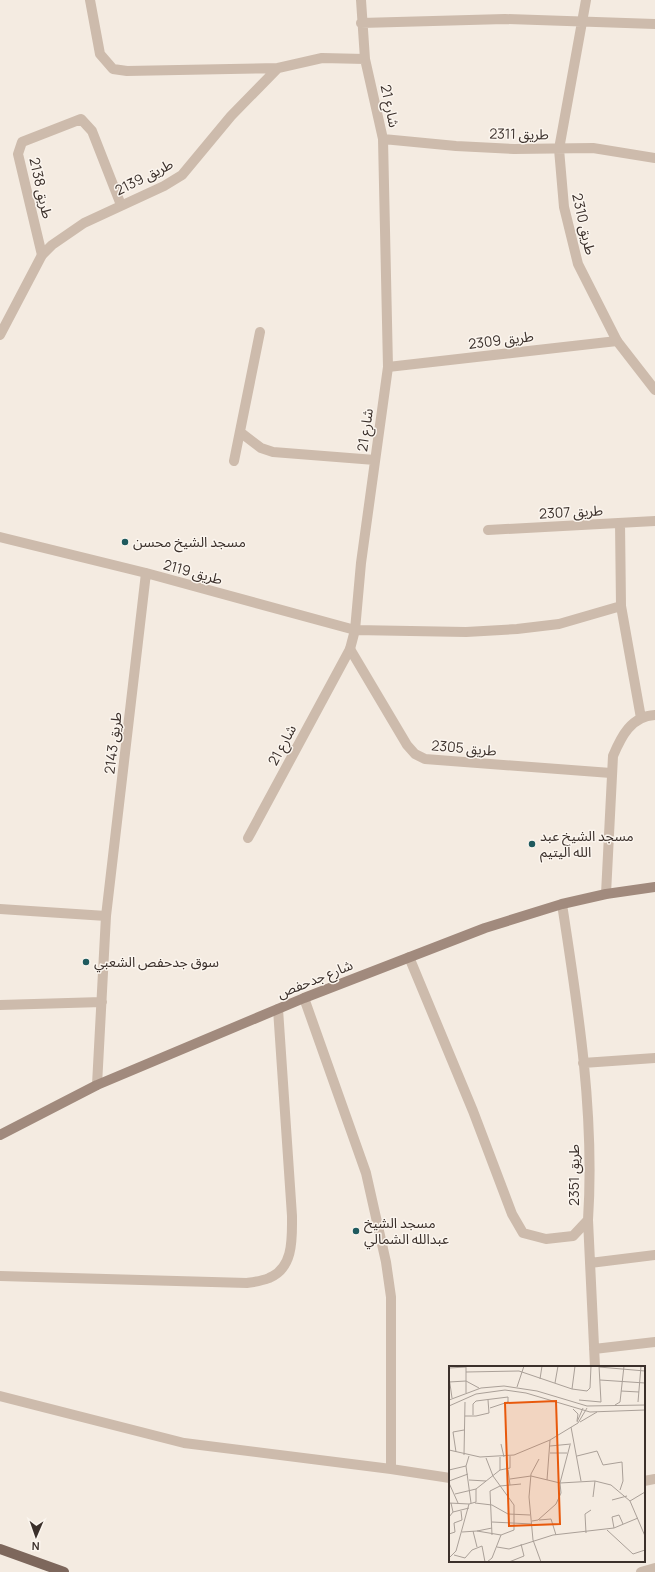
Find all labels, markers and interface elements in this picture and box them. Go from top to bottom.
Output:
street label: شارع 21 [375,83,404,130]
street label: طريق 2311 [489,123,549,145]
street label: طريق 2139 [111,154,177,200]
street label: طريق 2138 [24,155,58,221]
street label: طريق 2310 [567,191,601,257]
street label: طريق 2309 [467,326,535,354]
street label: شارع 21 [352,407,379,453]
street label: طريق 2307 [538,500,604,524]
place label: مسجد الشيخ محسن [133,532,246,553]
marker: مسجد الشيخ محسن [120,537,130,547]
street label: طريق 2119 [161,555,225,589]
street label: طريق 2143 [99,711,127,775]
street label: شارع 21 [263,721,302,769]
street label: طريق 2305 [431,735,497,761]
place label: مسجد الشيخ عبد الله اليتيم [540,826,634,863]
marker: مسجد الشيخ عبد الله اليتيم [527,839,537,849]
place label: سوق جدحفص الشعبي [94,952,219,973]
street label: شارع جدحفص [274,955,356,1004]
marker: سوق جدحفص الشعبي [81,957,91,967]
street label: طريق 2351 [564,1144,584,1206]
place label: مسجد الشيخ عبدالله الشمالي [364,1213,449,1250]
marker: مسجد الشيخ عبدالله الشمالي [351,1226,361,1236]
inset map [449,1366,645,1562]
north arrow [16,1516,56,1556]
text: N [31,1539,40,1554]

